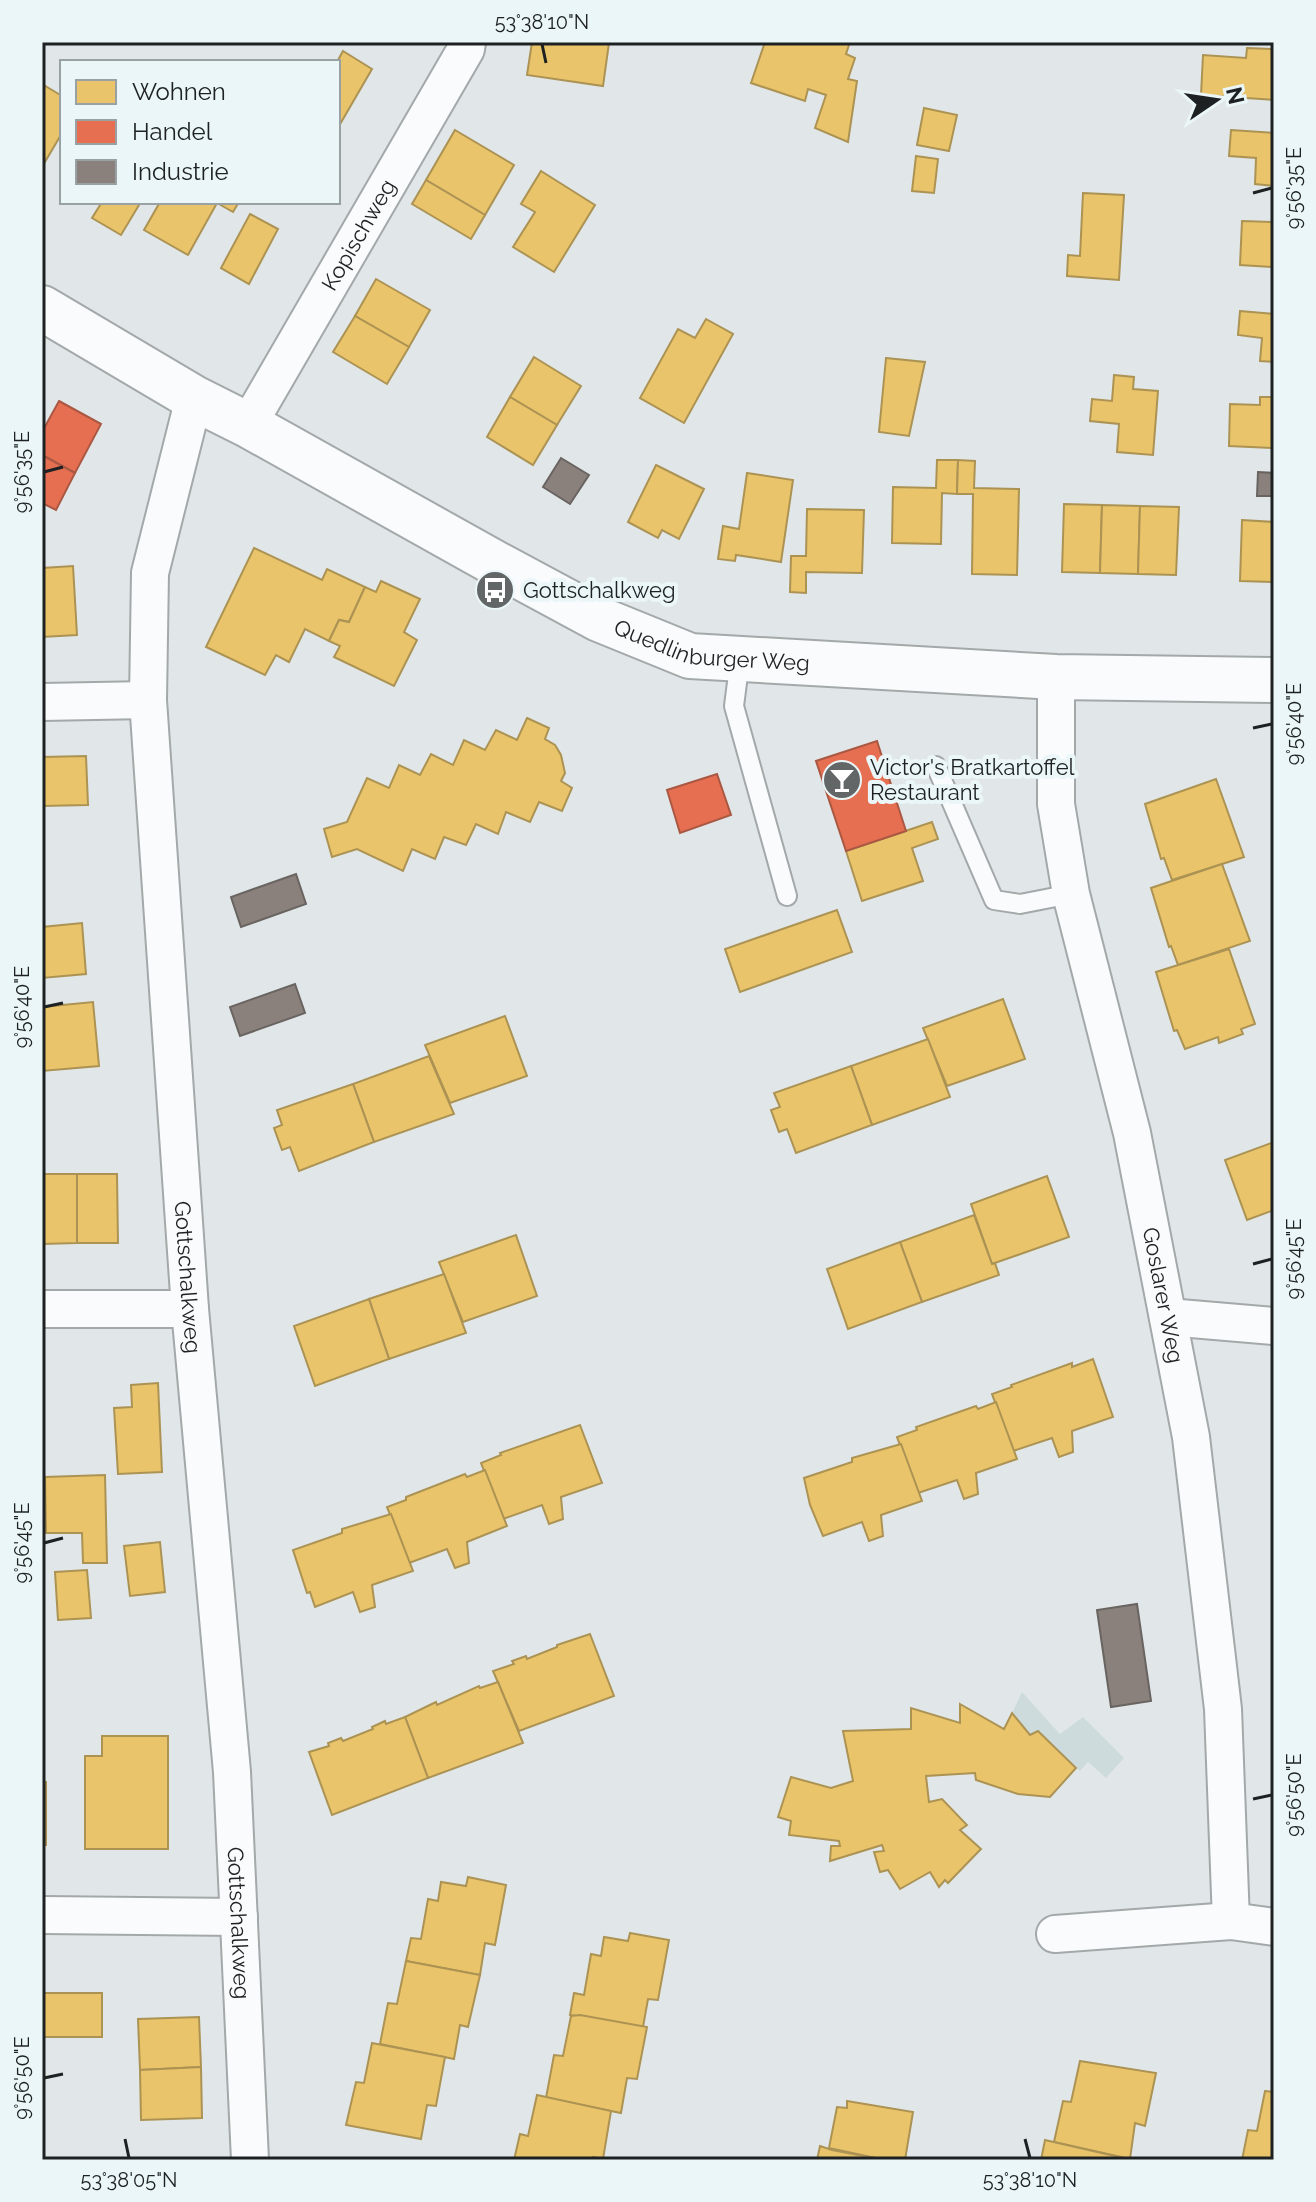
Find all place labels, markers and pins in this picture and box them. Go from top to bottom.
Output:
bus stop icon: Gottschalkweg [474,569,516,611]
place label: Gottschalkweg [523,577,676,603]
place label: Victor's Bratkartoffel Restaurant [870,754,1075,805]
bar icon: Victor's Bratkartoffel Restaurant [821,759,863,801]

